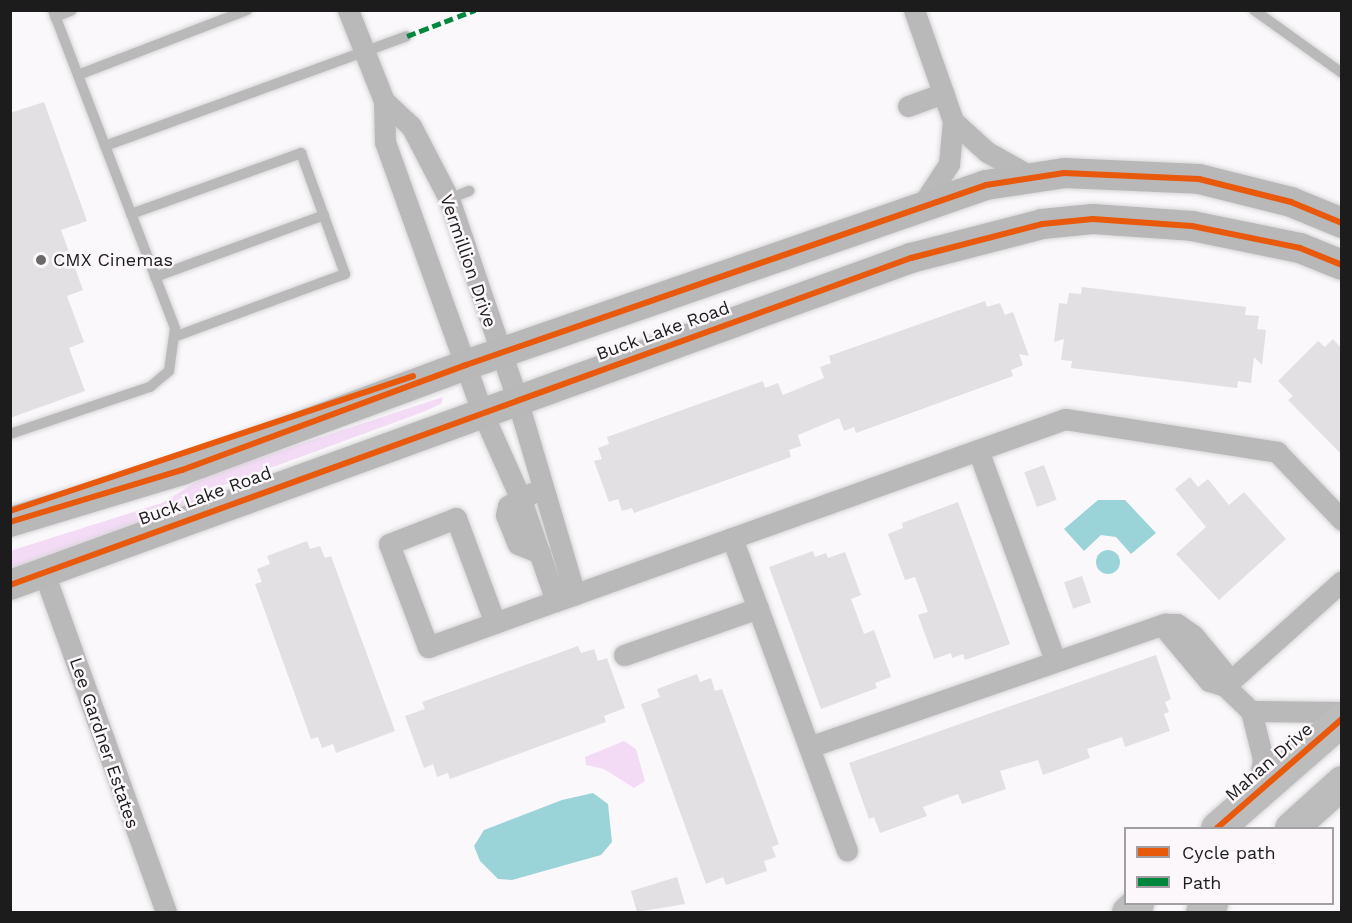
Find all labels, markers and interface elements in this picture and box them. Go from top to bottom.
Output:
street label: Vermillion Drive [435,192,501,330]
place label: CMX Cinemas [53,249,173,271]
marker: CMX Cinemas [34,253,48,267]
street label: Buck Lake Road [593,297,733,365]
street label: Buck Lake Road [135,462,275,530]
street label: Lee Gardner Estates [65,655,143,831]
street label: Mahan Drive [1221,718,1317,806]
legend [1124,827,1334,905]
text: Cycle path [1182,842,1276,863]
text: Path [1182,872,1222,893]

